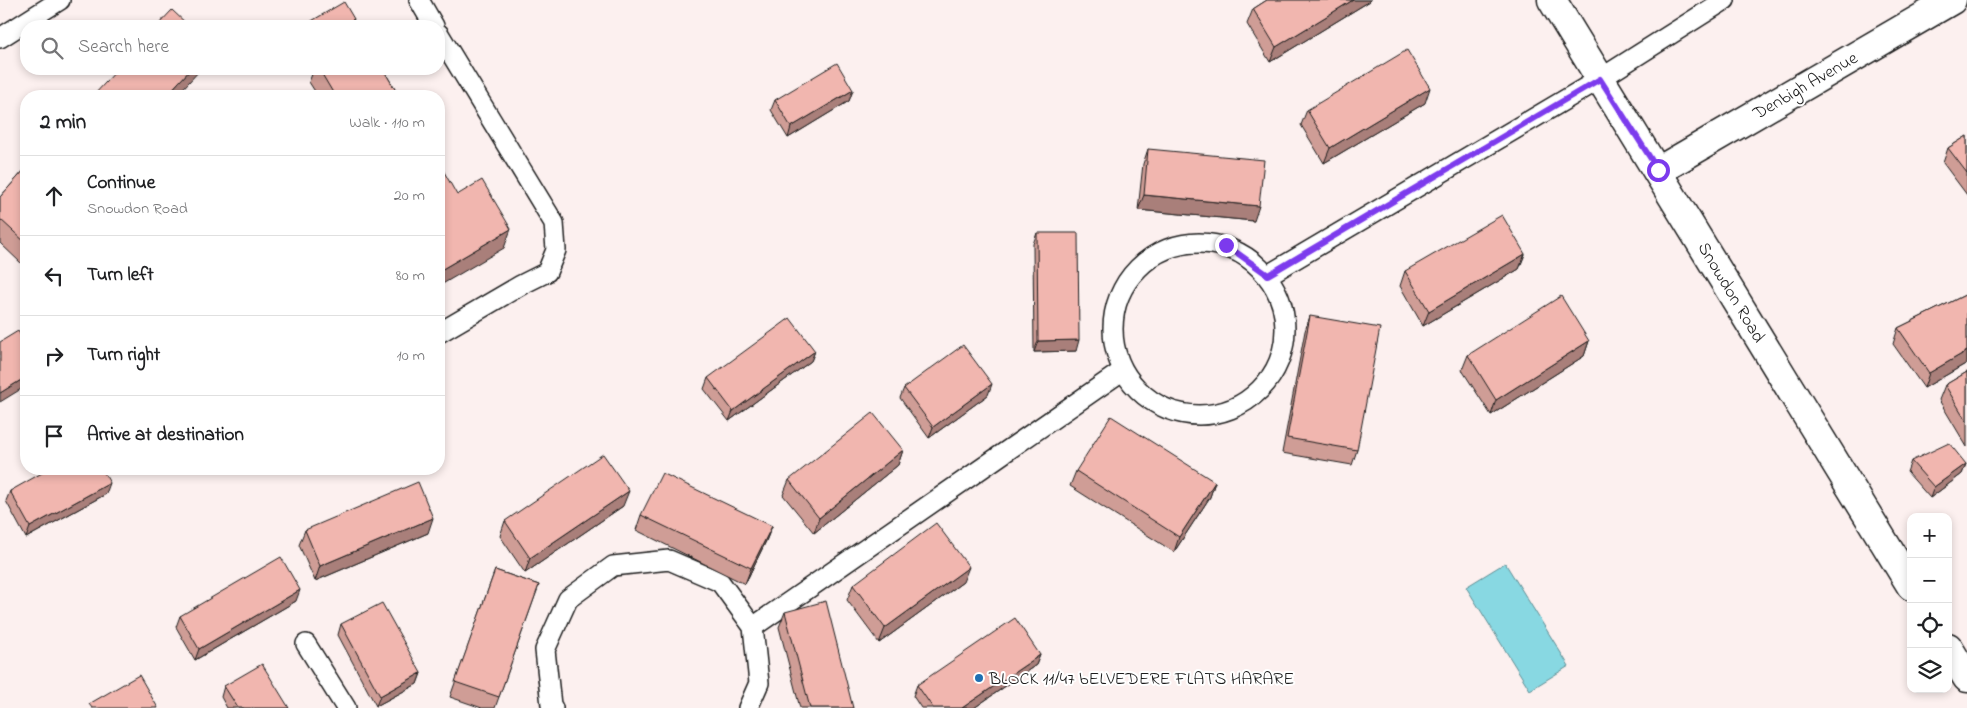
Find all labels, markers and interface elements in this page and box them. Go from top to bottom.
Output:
search box [20,20,445,75]
icon: search [38,34,66,62]
text: Search here [78,34,169,61]
street label: Denbigh Avenue [1748,46,1865,129]
text: 2 min [40,108,86,138]
text: Walk · 110 m [349,111,425,135]
route start [1647,159,1670,182]
text: Continue [87,170,155,197]
icon: ahead [40,182,68,210]
text: 20 m [394,184,425,208]
text: Snowdon Road [87,197,188,221]
route end [1215,234,1238,257]
street label: Snowdon Road [1690,238,1771,348]
icon: left [40,262,68,290]
text: Turn left [87,262,154,289]
text: 80 m [396,264,425,288]
icon: right [40,342,68,370]
text: Turn right [87,342,160,369]
text: 10 m [397,344,425,368]
icon: arrive [40,422,68,450]
text: Arrive at destination [87,422,244,449]
map controls [1907,513,1952,693]
button: + [1907,513,1952,558]
button: − [1907,558,1952,603]
button: locate [1907,603,1952,648]
button: layers [1907,648,1952,693]
place label: BLOCK 11/47 bELVEDERE FLATS HARARE [988,667,1294,693]
marker: BLOCK 11/47 bELVEDERE FLATS HARARE [973,672,985,684]

